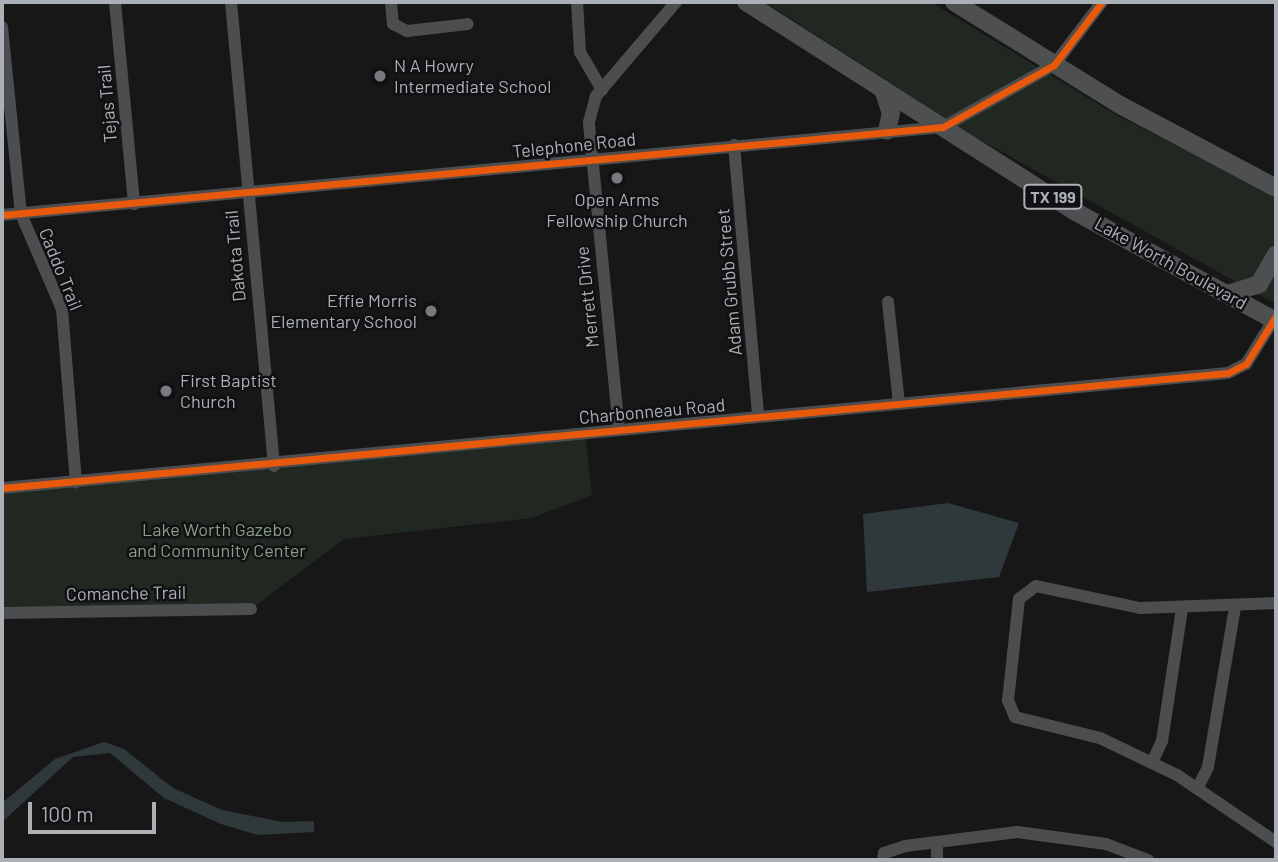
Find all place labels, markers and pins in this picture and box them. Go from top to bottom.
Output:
place label: N A Howry Intermediate School [394,55,551,98]
marker: N A Howry Intermediate School [372,68,388,84]
marker: Open Arms Fellowship Church [609,170,625,186]
place label: Open Arms Fellowship Church [546,189,688,232]
place label: Effie Morris Elementary School [270,290,417,332]
marker: Effie Morris Elementary School [423,303,439,319]
place label: First Baptist Church [180,370,277,412]
marker: First Baptist Church [158,383,174,399]

